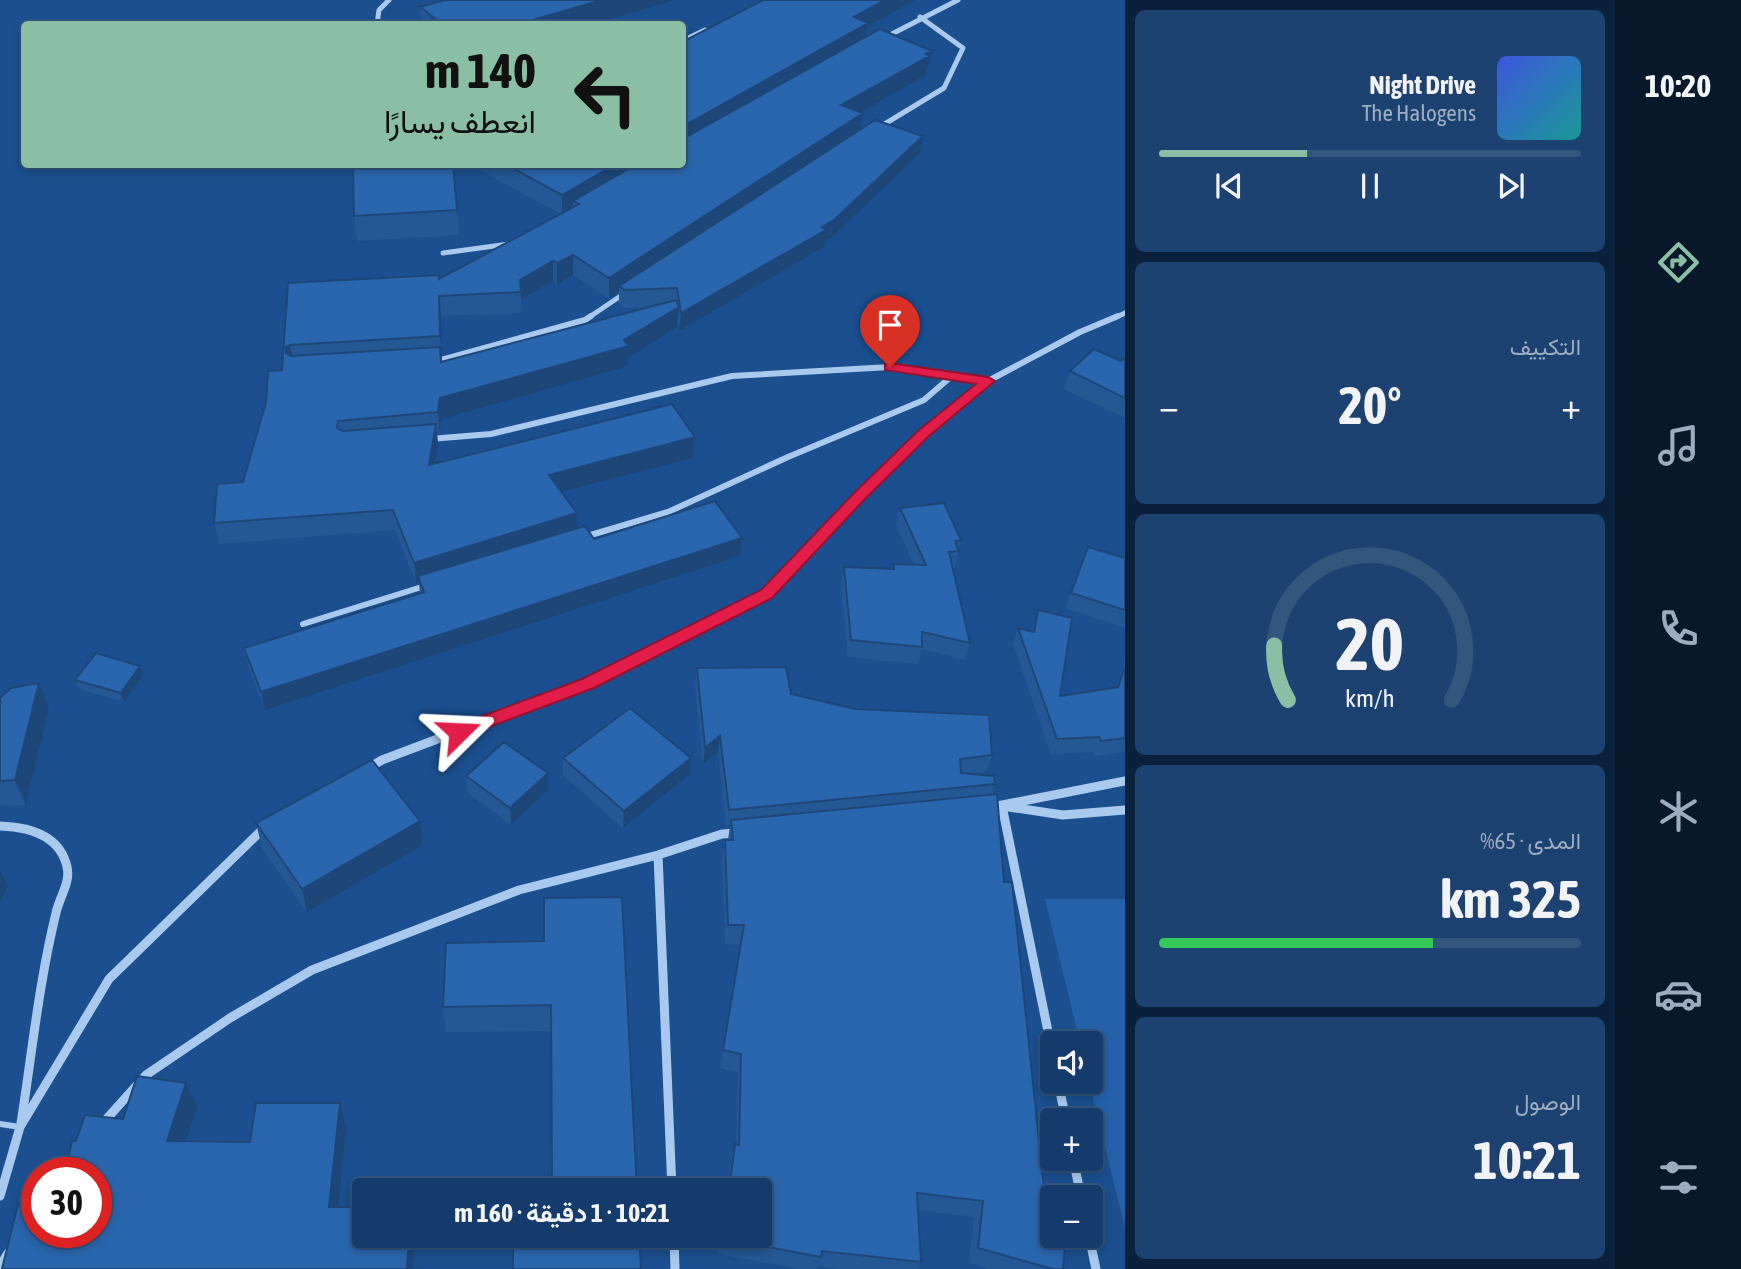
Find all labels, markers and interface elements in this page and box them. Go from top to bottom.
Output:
text: 140 m [425,42,536,98]
icon: left [560,49,651,140]
text: 10:20 [1645,67,1711,104]
text: Night Drive [1369,70,1476,100]
text: The Halogens [1362,100,1476,126]
text: انعطف يسارًا [384,103,536,140]
icon: previous [1210,167,1248,205]
icon: pause [1351,167,1389,205]
icon: next [1492,167,1530,205]
icon: directions [1654,238,1703,287]
pin [860,295,920,367]
icon: arrive [871,306,909,344]
text: التكييف [1510,334,1581,360]
text: 20° [1338,375,1402,435]
text: − [1159,384,1179,427]
text: + [1561,384,1581,427]
icon: music [1654,421,1703,470]
text: 20 [1336,603,1404,686]
icon: phone [1654,604,1703,653]
text: km/h [1345,684,1395,712]
position arrow [422,695,496,769]
icon: climate [1654,787,1703,836]
text: المدى · 65% [1480,828,1581,854]
text: 325 km [1440,869,1581,929]
icon: car [1654,970,1703,1019]
map controls [1040,1031,1103,1248]
button: sound [1040,1031,1103,1094]
text: الوصول [1515,1089,1581,1115]
button: + [1040,1108,1103,1171]
text: 10:21 [1473,1130,1581,1190]
icon: filters [1654,1153,1703,1202]
speed limit sign: 30 [21,1157,112,1248]
button: − [1040,1185,1103,1248]
text: 10:21 · 1 دقيقة · 160 m [454,1198,670,1228]

